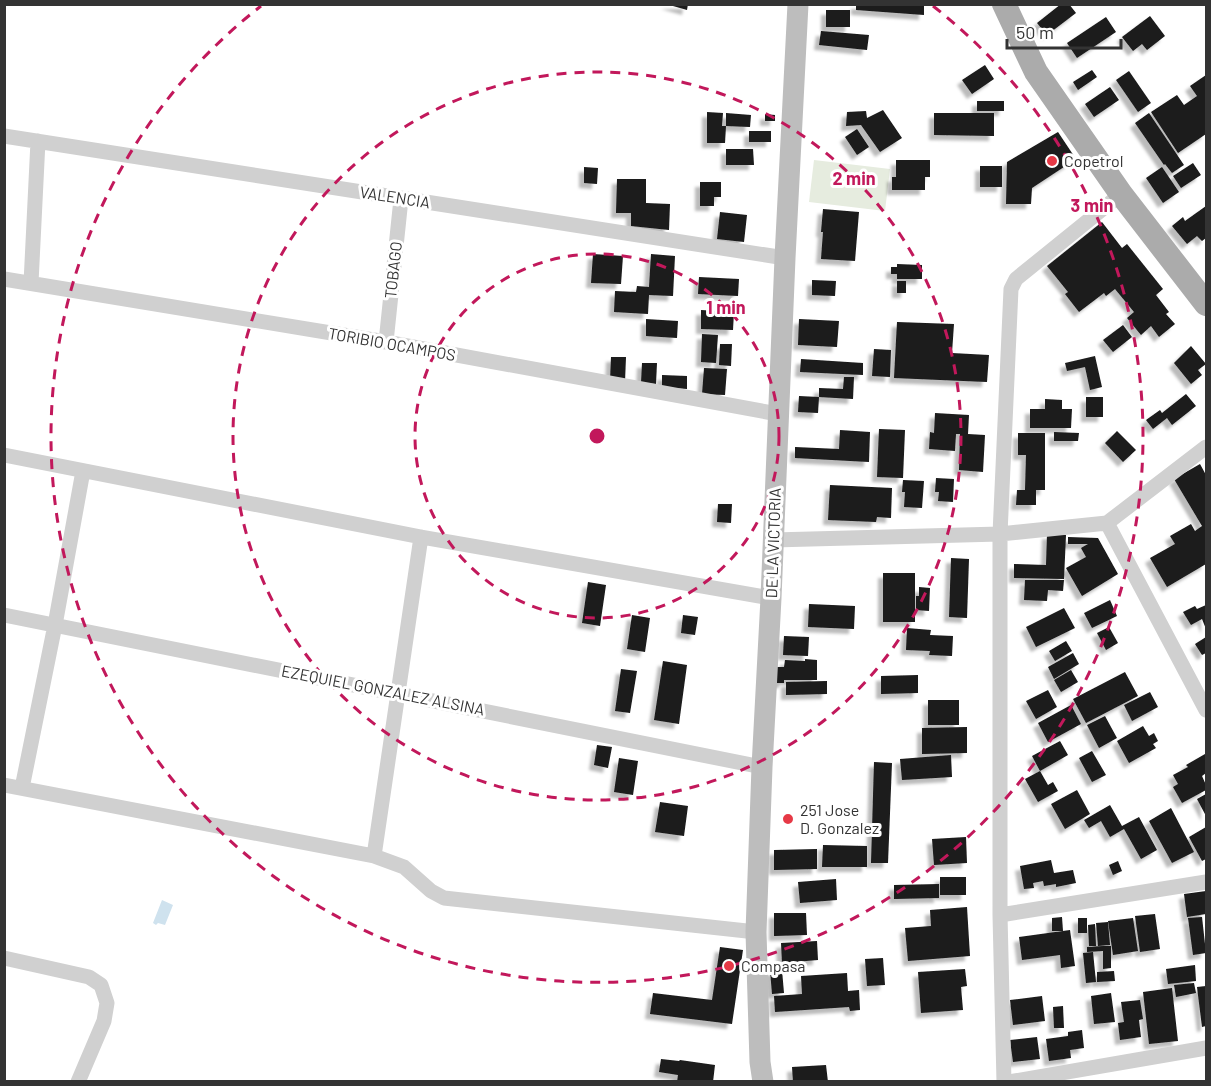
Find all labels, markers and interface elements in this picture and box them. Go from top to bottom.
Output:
scale bar [1007,12,1121,50]
text: 50 m [1016,21,1054,43]
place label: Copetrol [1064,151,1124,170]
marker: Copetrol [1045,154,1059,168]
text: 2 min [832,167,876,189]
street label: VALENCIA [359,182,432,211]
text: 3 min [1071,194,1113,216]
street label: TOBAGO [380,240,405,299]
text: 1 min [706,296,746,318]
street label: TORIBIO OCAMPOS [327,323,457,364]
centre of rings [587,426,607,446]
street label: DE LA VICTORIA [761,487,784,599]
street label: EZEQUIEL GONZALEZ ALSINA [280,660,487,719]
place label: 251 Jose D. Gonzalez [800,800,879,837]
marker: 251 Jose D. Gonzalez [781,812,795,826]
place label: Compasa [741,956,806,975]
marker: Compasa [722,959,736,973]

